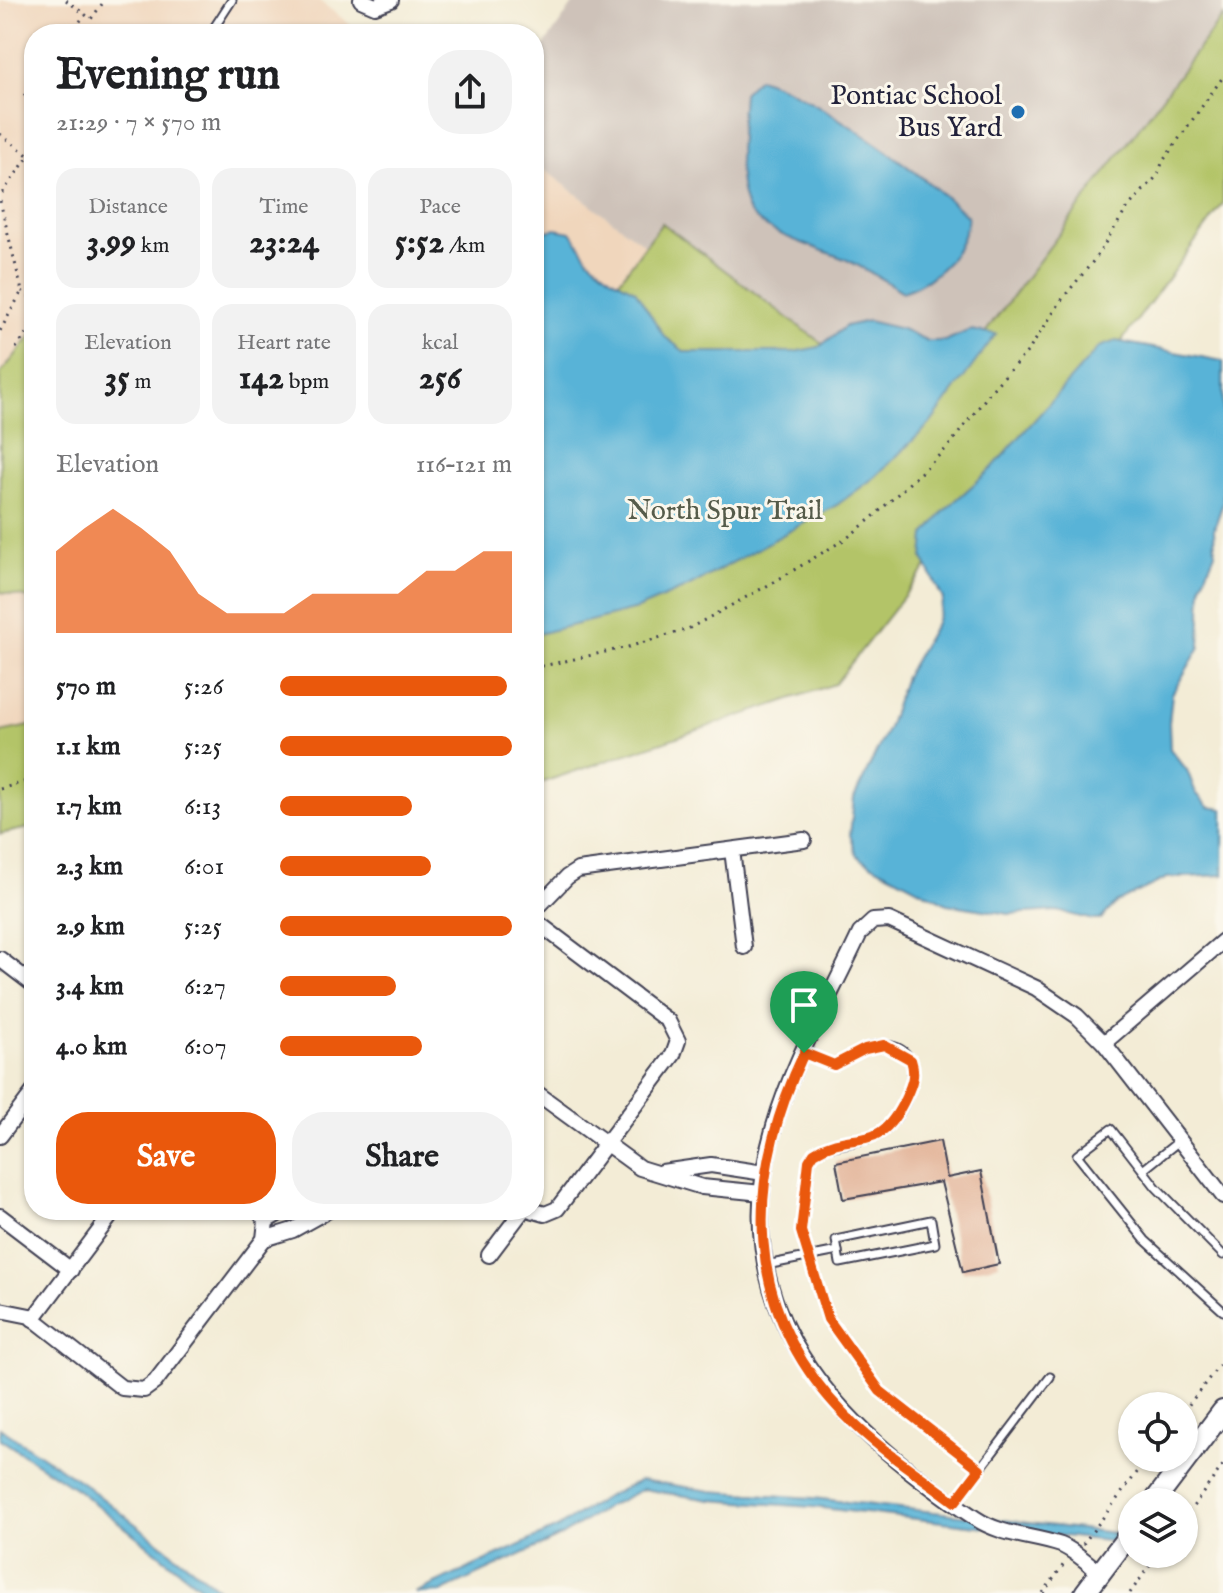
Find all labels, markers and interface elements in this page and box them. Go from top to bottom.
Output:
text: Evening run [56,48,280,104]
button: share [428,50,512,134]
place label: Pontiac School Bus Yard [830,79,1002,146]
marker: Pontiac School Bus Yard [1009,103,1027,121]
text: 21:29 · 7 × 570 m [56,106,221,139]
text: Distance [88,193,168,221]
text: Time [260,193,308,221]
text: Pace [419,193,461,221]
text: 3.99 [86,221,136,264]
text: 23:24 [249,221,319,264]
text: 5:52 [395,221,444,264]
text: km [136,232,170,260]
text: /km [444,232,485,260]
text: Elevation [84,329,172,357]
text: Heart rate [237,329,331,357]
text: kcal [422,329,458,357]
text: 35 [105,357,130,400]
text: 142 [239,357,284,400]
text: 256 [419,357,461,400]
text: m [130,368,151,396]
text: bpm [284,368,329,396]
text: Elevation [56,448,159,481]
text: 116–121 m [416,448,512,481]
park label: North Spur Trail [627,494,823,529]
text: 570 m [56,670,116,703]
text: 5:26 [184,670,223,703]
text: 1.1 km [56,730,121,763]
text: 5:25 [184,730,222,763]
text: 1.7 km [56,790,122,823]
text: 6:13 [184,790,221,823]
text: 2.3 km [56,850,123,883]
text: 6:01 [184,850,224,883]
text: 2.9 km [56,910,125,943]
text: 5:25 [184,910,222,943]
text: 3.4 km [56,970,124,1003]
text: 6:27 [184,970,226,1003]
pin [770,971,838,1053]
icon: arrive [782,983,826,1027]
text: 4.0 km [56,1030,127,1063]
text: 6:07 [184,1030,227,1063]
button: Save [56,1112,276,1204]
button: Share [292,1112,512,1204]
map controls [1118,1392,1198,1568]
button: locate [1118,1392,1198,1472]
button: layers [1118,1488,1198,1568]

